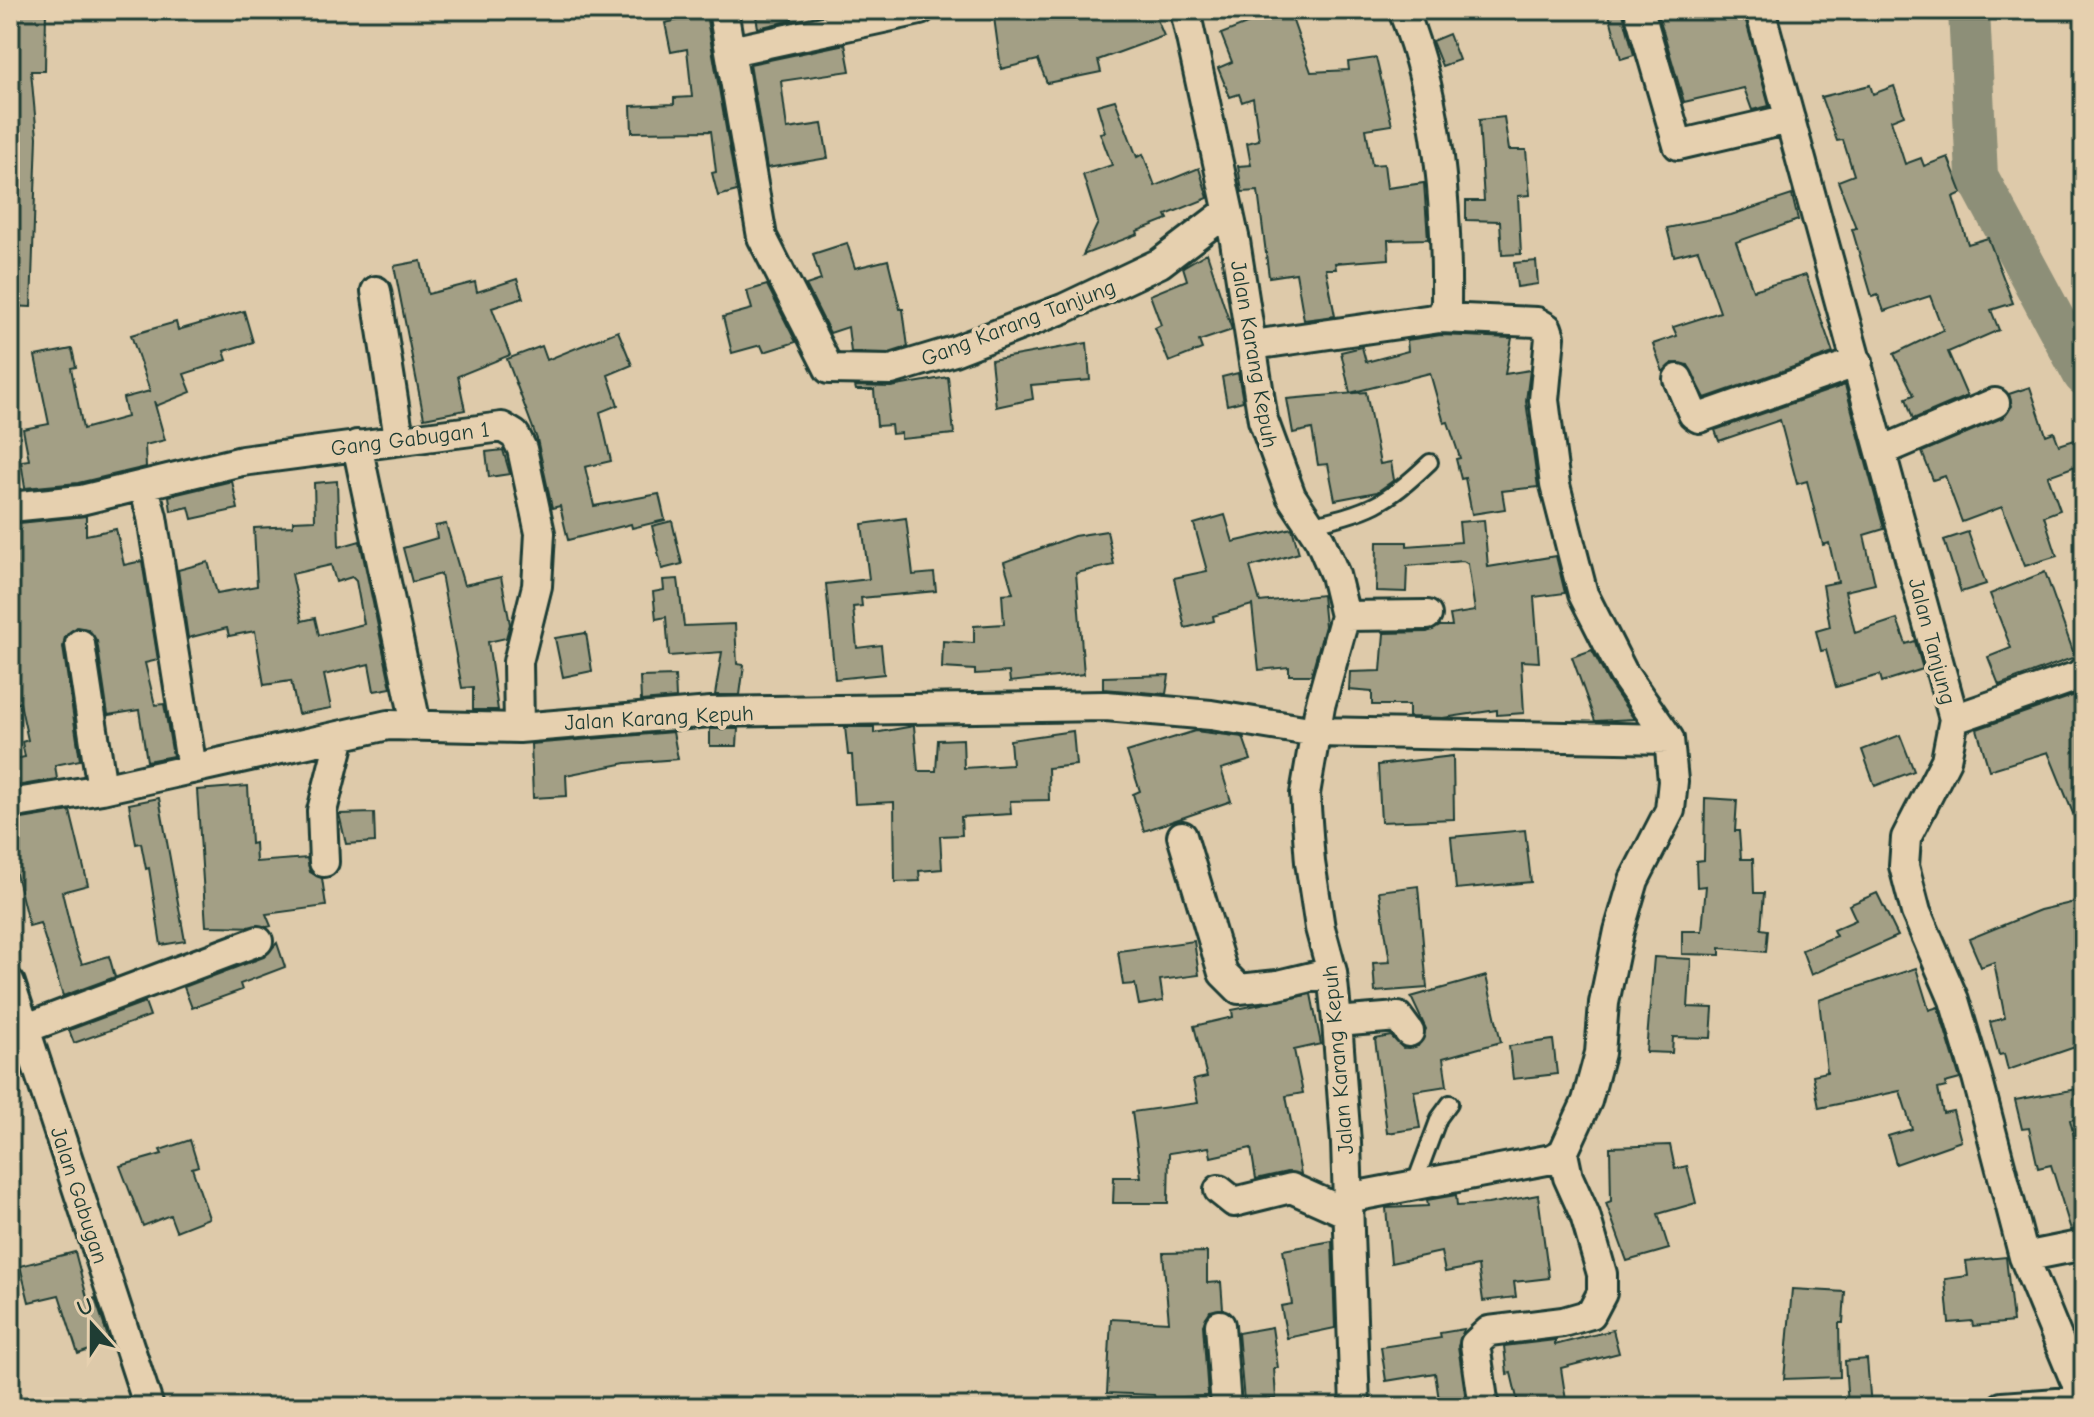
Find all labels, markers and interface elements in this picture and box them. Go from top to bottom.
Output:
street label: Jalan Karang Kepuh [1225,259,1283,450]
street label: Gang Karang Tanjung [918,274,1119,372]
street label: Gang Gabugan 1 [329,416,491,462]
street label: Jalan Tanjung [1903,575,1961,708]
street label: Jalan Karang Kepuh [564,700,754,736]
street label: Jalan Karang Kepuh [1317,964,1359,1156]
street label: Jalan Gabugan [45,1124,113,1267]
north arrow [52,1285,132,1365]
text: U [74,1292,97,1322]

